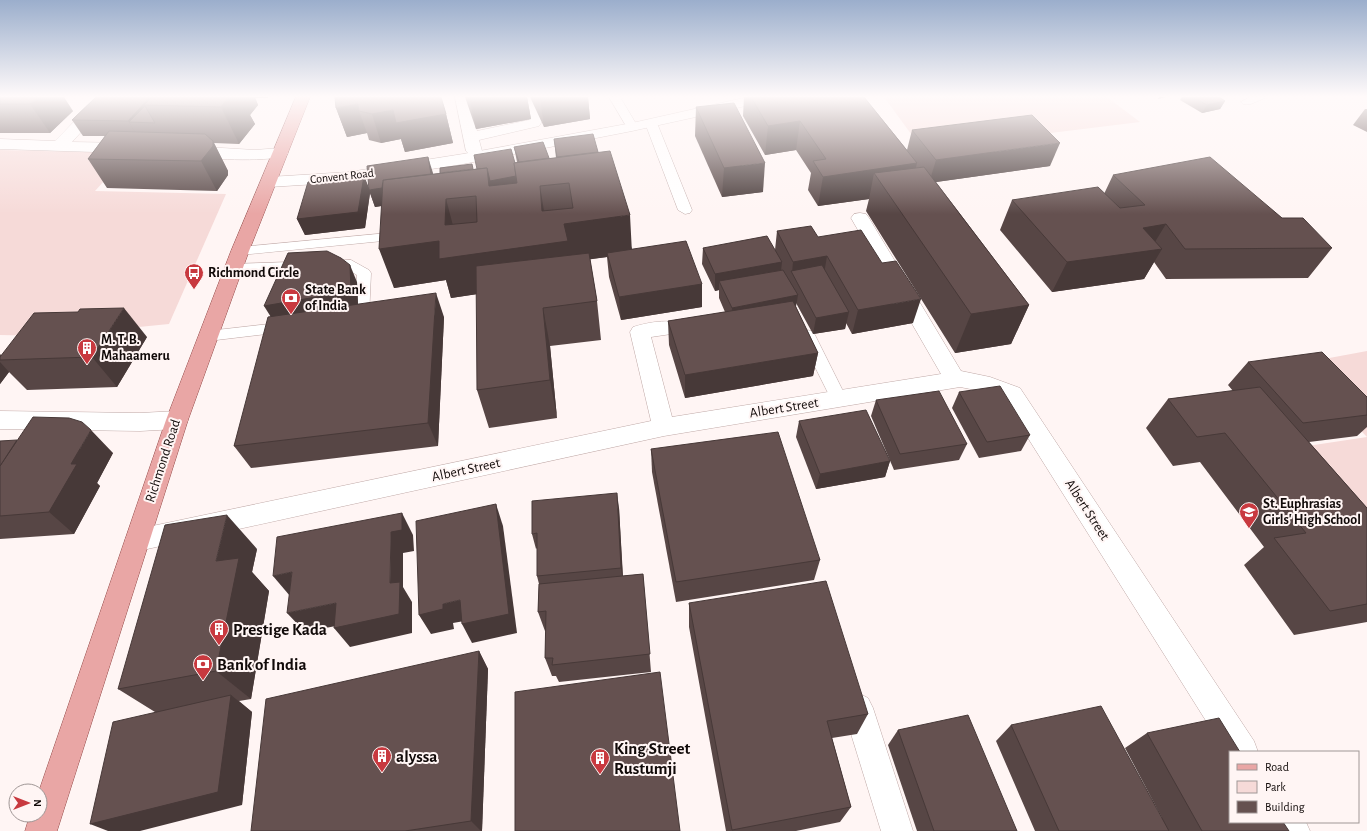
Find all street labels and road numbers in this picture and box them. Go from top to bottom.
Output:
street label: Convent Road [310,167,374,185]
street label: Albert Street [749,396,820,420]
street label: Richmond Road [143,418,183,504]
street label: Albert Street [431,456,502,484]
street label: Albert Street [1062,477,1112,543]

